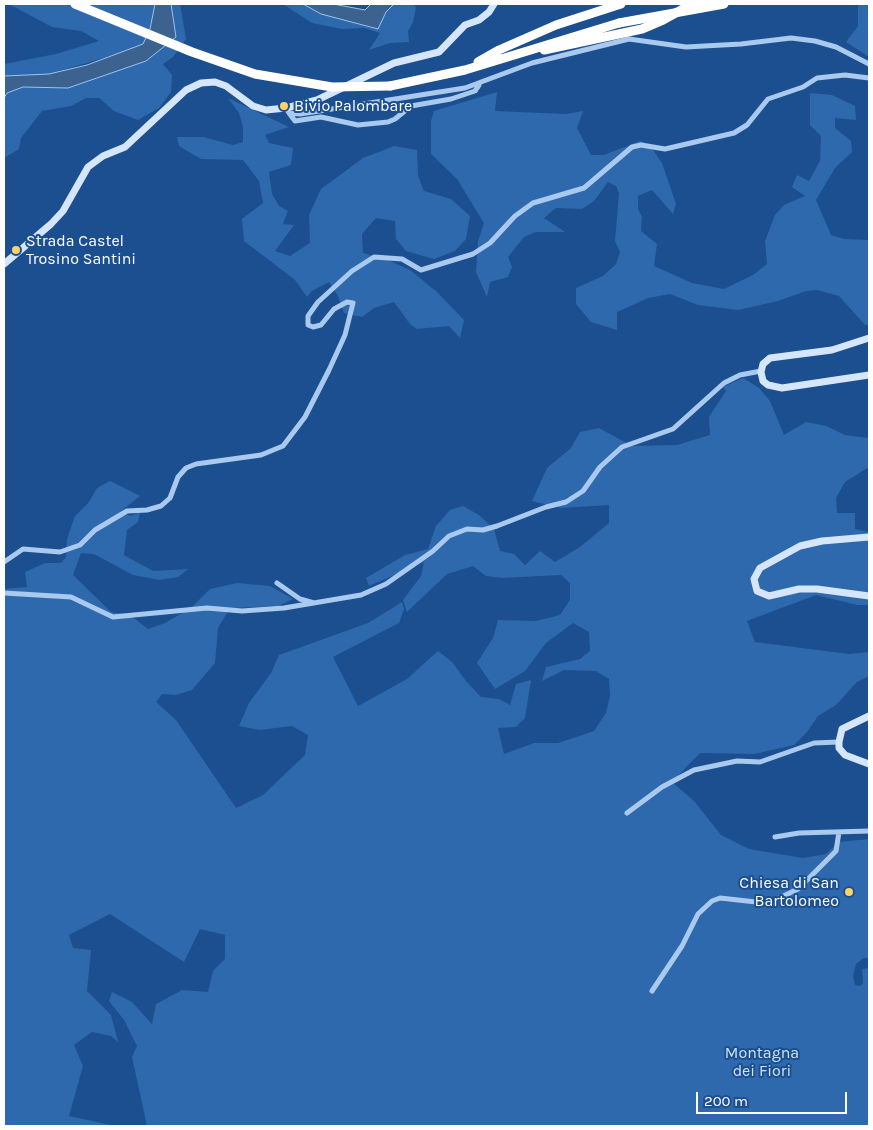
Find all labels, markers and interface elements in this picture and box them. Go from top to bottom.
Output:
place label: Bivio Palombare [294,96,412,116]
marker: Bivio Palombare [278,100,290,112]
place label: Strada Castel Trosino Santini [26,231,136,269]
marker: Strada Castel Trosino Santini [10,244,22,256]
place label: Chiesa di San Bartolomeo [739,873,839,911]
marker: Chiesa di San Bartolomeo [843,886,855,898]
park label: Montagna dei Fiori [725,1043,799,1081]
scale bar [698,1082,849,1114]
text: 200 m [704,1092,748,1110]

